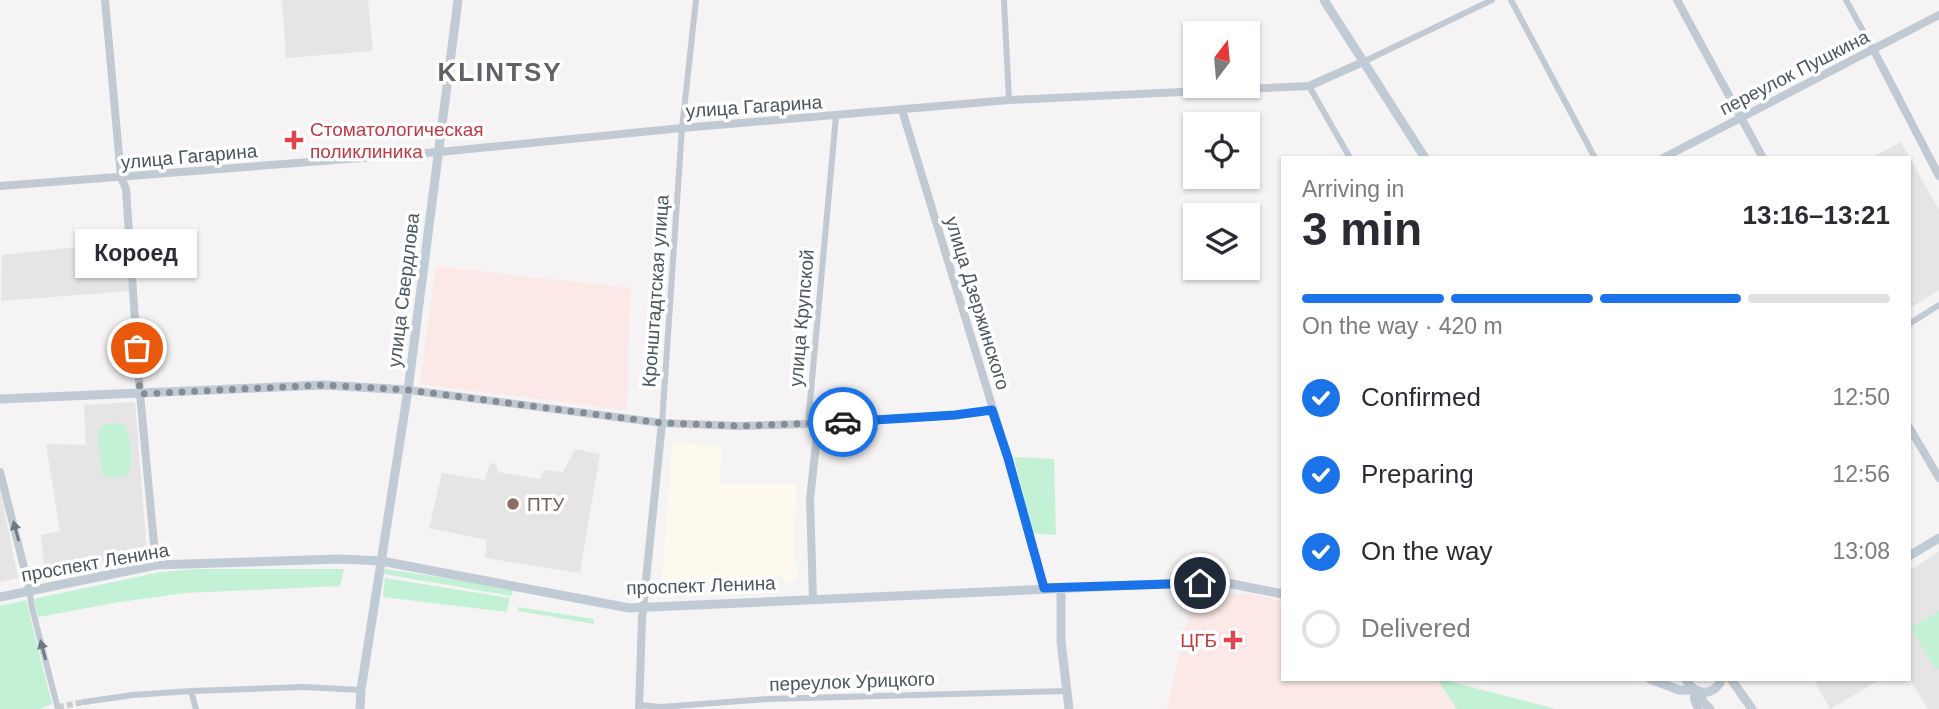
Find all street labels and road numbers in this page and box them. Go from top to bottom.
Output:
street label: переулок Пушкина [1716,26,1873,119]
street label: улица Гагарина [685,91,823,122]
street label: улица Гагарина [120,140,258,173]
street label: Кронштадтская улица [638,194,673,388]
street label: улица Свердлова [384,211,423,368]
street label: улица Дзержинского [941,214,1014,392]
street label: улица Крупской [785,248,818,388]
street label: проспект Ленина [20,539,171,586]
street label: проспект Ленина [626,572,777,599]
street label: переулок Урицкого [769,668,935,695]

